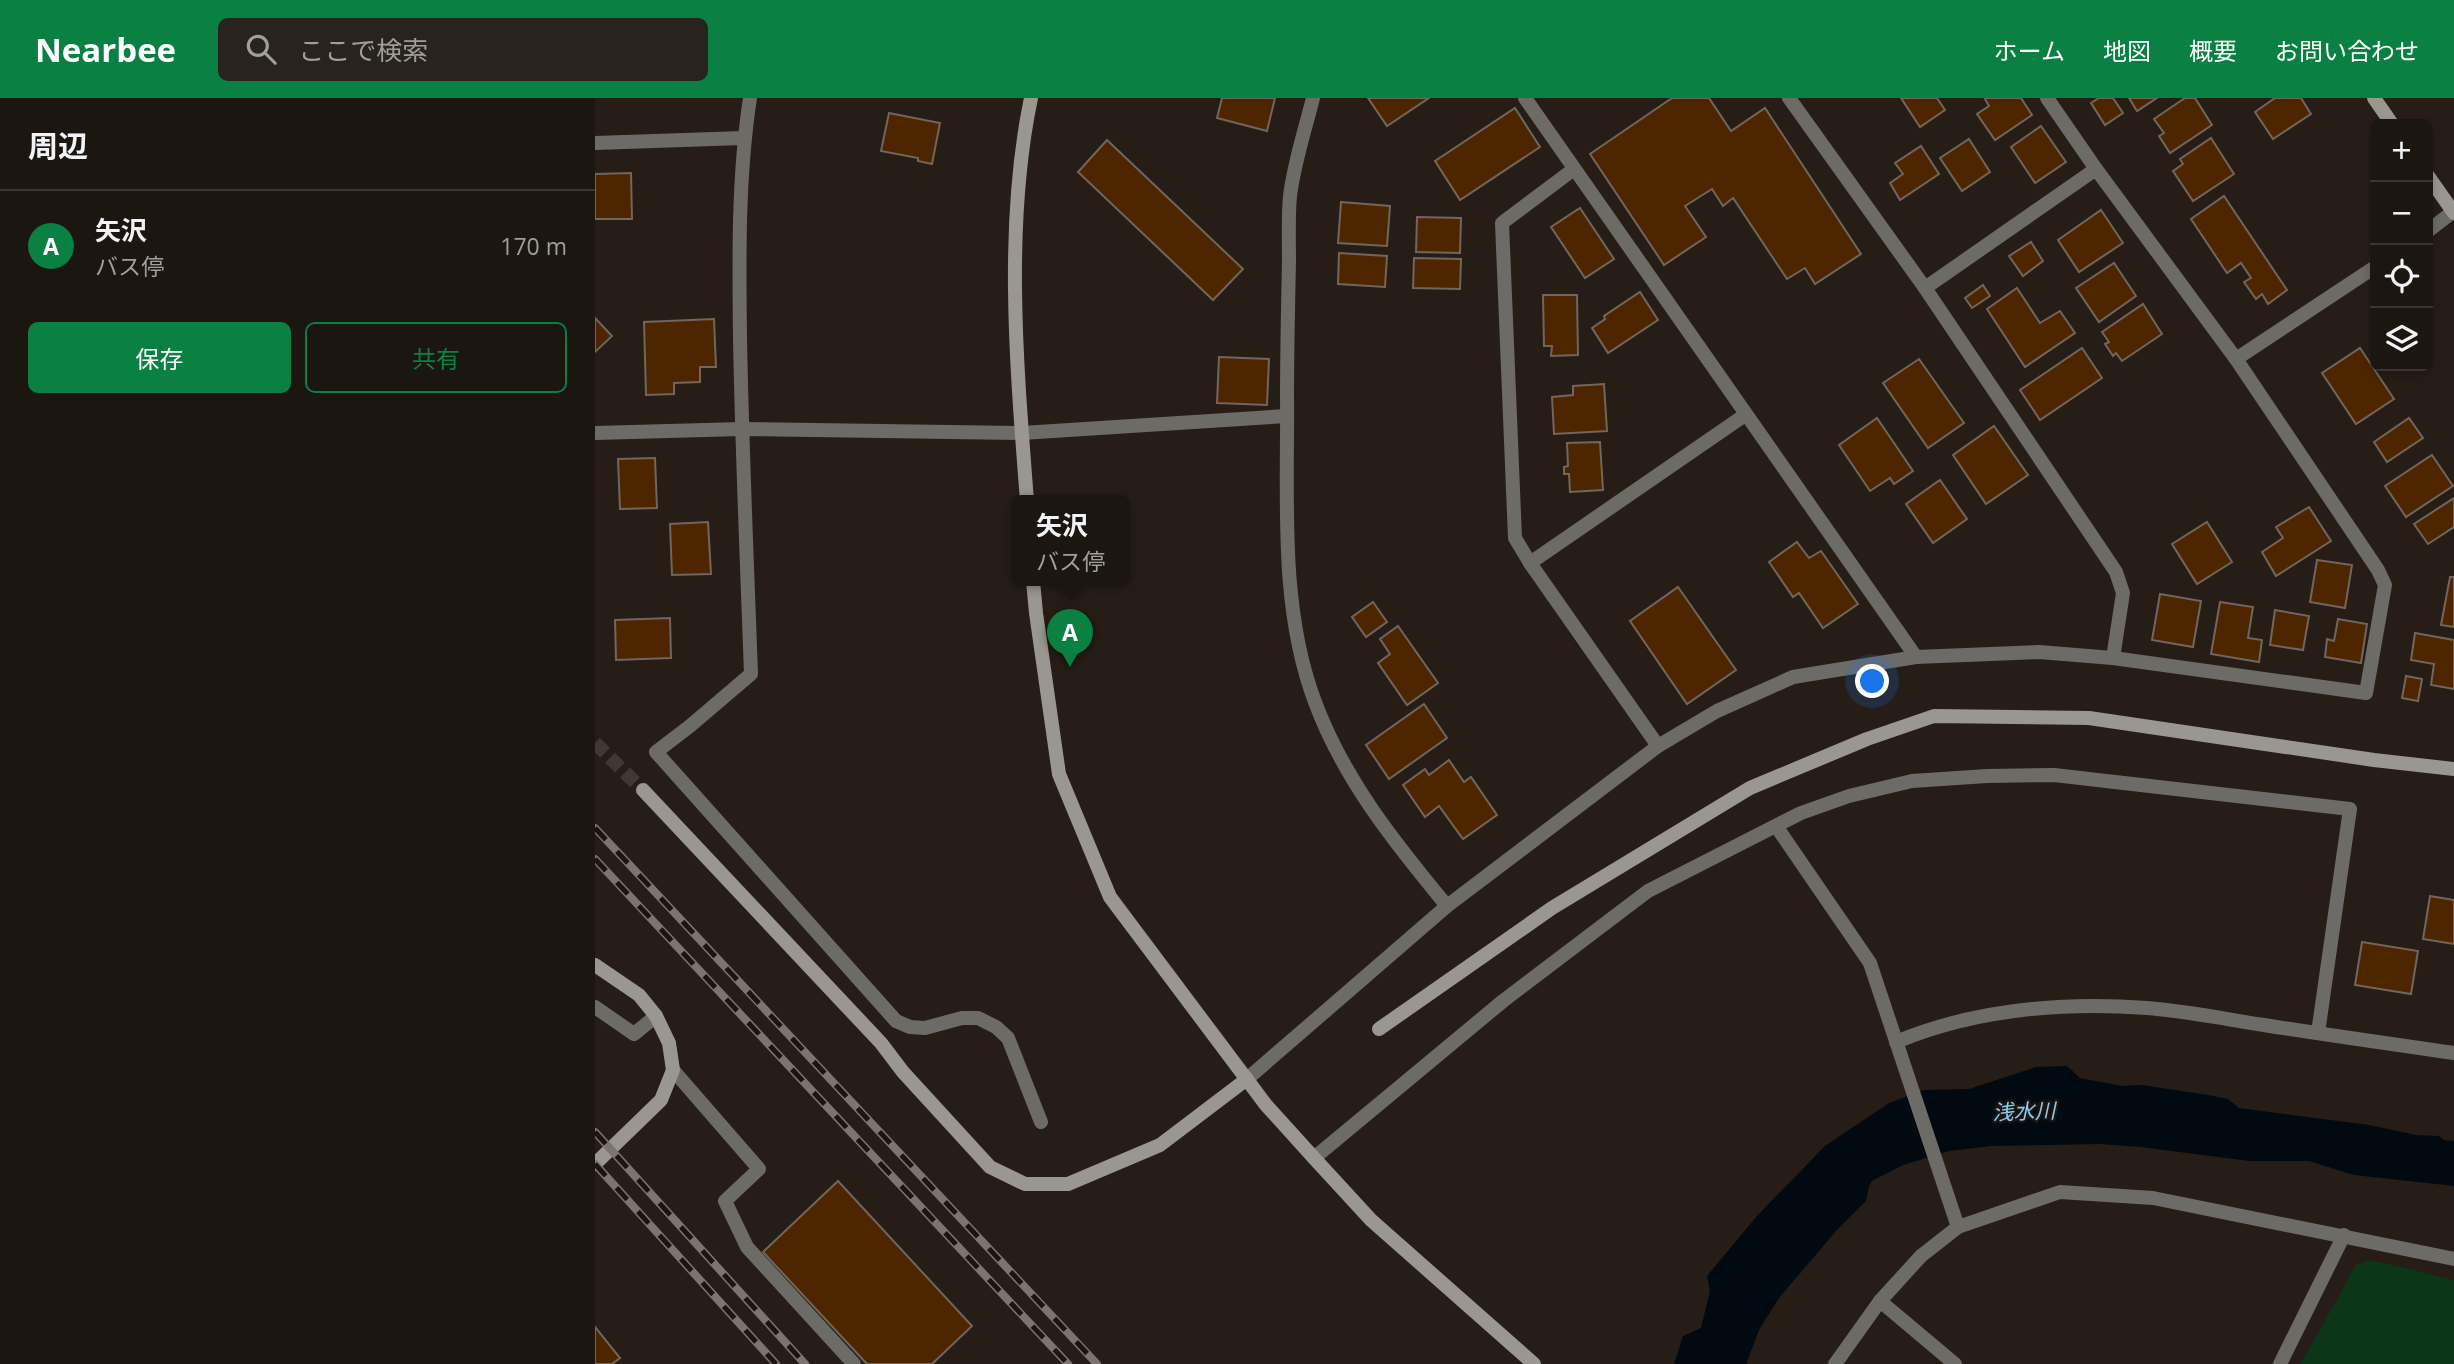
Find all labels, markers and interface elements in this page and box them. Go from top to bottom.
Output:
search box [218,18,708,81]
text: Nearbee [35,27,176,72]
icon: search [242,30,280,68]
text: ここで検索 [298,32,428,68]
text: ホーム [1994,34,2065,67]
text: 地図 [2103,34,2151,67]
text: 概要 [2189,34,2237,67]
text: お問い合わせ [2275,34,2419,67]
map controls [2370,119,2433,371]
button: + [2370,119,2433,182]
text: 周辺 [28,125,88,166]
button: − [2370,182,2433,245]
text: 矢沢 [95,212,147,248]
text: A [43,230,59,262]
text: 170 m [500,230,567,262]
button: locate [2370,245,2433,308]
text: バス停 [95,250,164,282]
button: layers [2370,308,2433,371]
button: 保存 [28,322,291,393]
button: 共有 [305,322,567,393]
popup [1011,495,1130,586]
text: 矢沢 [1036,507,1088,543]
text: バス停 [1036,545,1105,577]
pin: A [1047,609,1093,667]
your location [1855,664,1889,698]
water label: 浅水川 [1992,1096,2058,1126]

